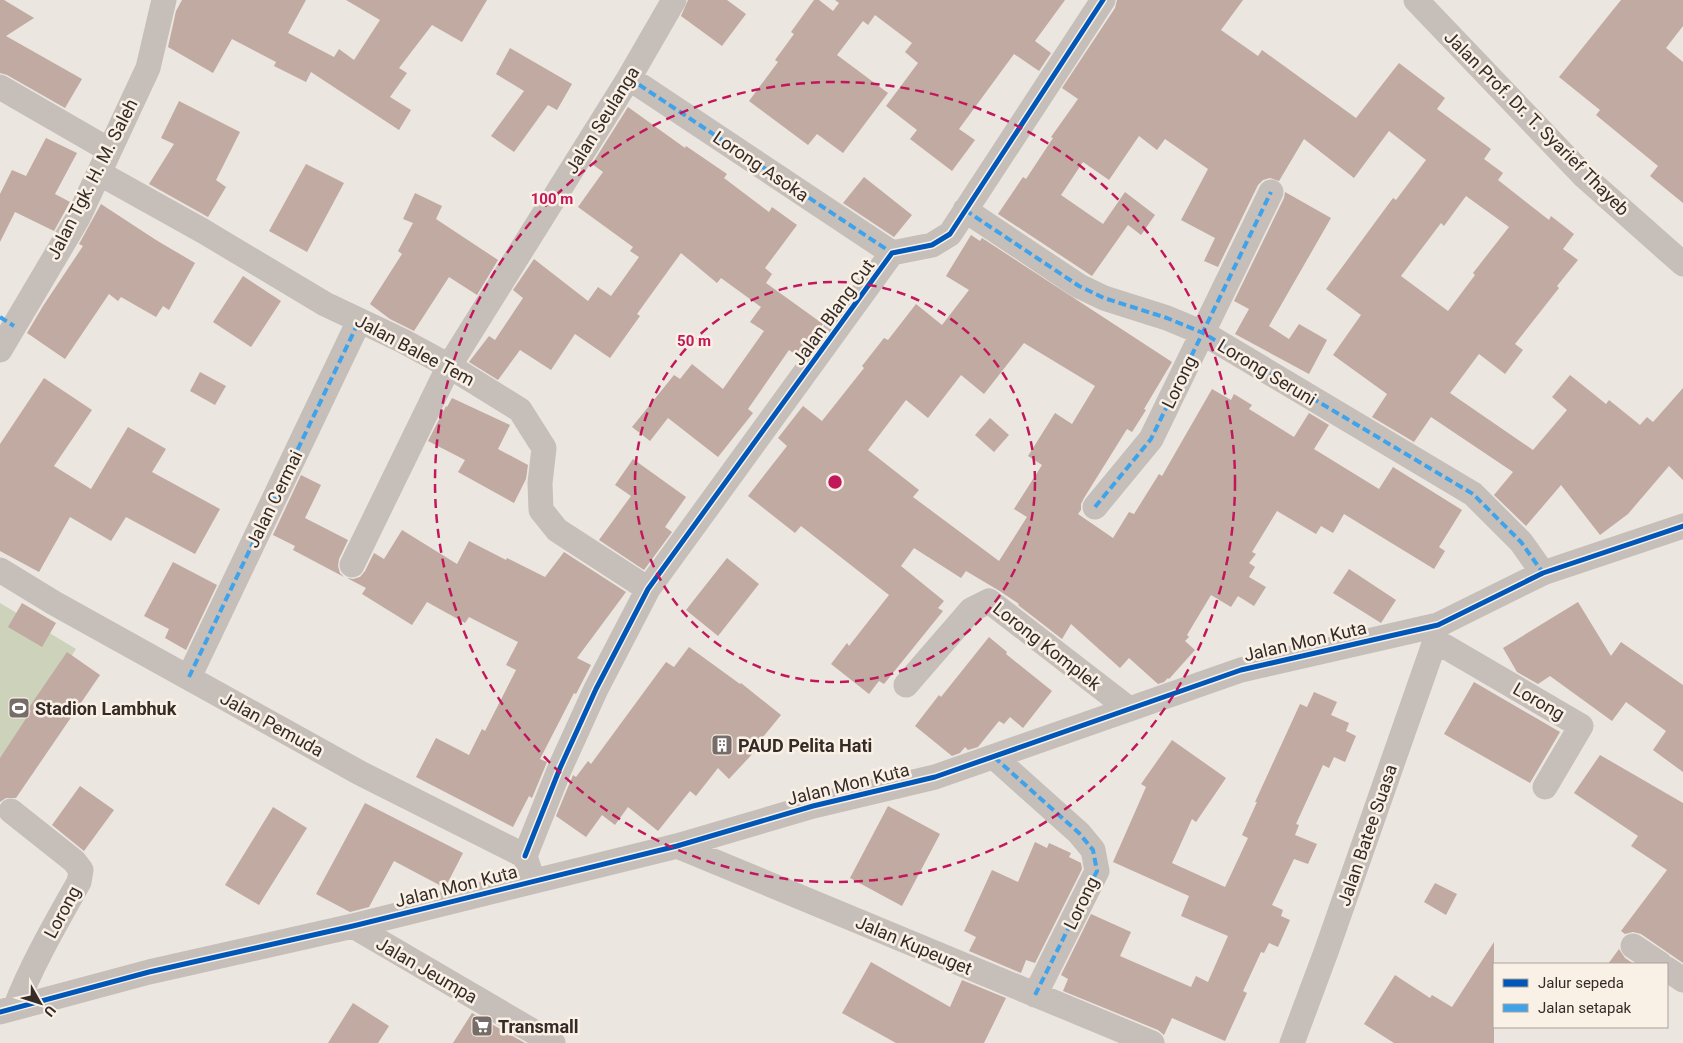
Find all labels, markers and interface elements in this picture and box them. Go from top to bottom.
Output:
street label: Jalan Prof. Dr. T. Syarief Thayeb [1440,26,1634,220]
street label: Jalan Seulanga [561,63,643,177]
street label: Jalan Tgk. H. M. Saleh [42,95,142,263]
street label: Lorong Asoka [709,126,813,206]
text: 100 m [531,190,573,208]
street label: Jalan Blang Cut [788,255,879,369]
street label: Jalan Balee Tem [352,310,478,390]
text: 50 m [677,332,711,350]
street label: Lorong Seruni [1214,334,1320,410]
street label: Lorong [1157,352,1201,412]
street label: Jalan Cermai [241,447,307,551]
centre of rings [826,473,844,491]
street label: Lorong Komplek [989,597,1106,695]
street label: Jalan Mon Kuta [1242,617,1368,665]
street label: Lorong [1509,678,1569,724]
street label: Jalan Pemuda [217,687,327,761]
sports icon: Stadion Lambhuk [7,696,31,720]
place label: Stadion Lambhuk [35,698,177,719]
building icon: PAUD Pelita Hati [710,733,734,757]
place label: PAUD Pelita Hati [738,735,872,756]
street label: Jalan Mon Kuta [785,759,911,809]
street label: Jalan Batee Suasa [1333,762,1401,908]
street label: Jalan Mon Kuta [393,861,519,911]
street label: Lorong [1059,873,1103,933]
street label: Lorong [40,882,84,942]
street label: Jalan Kupeuget [853,911,975,979]
street label: Jalan Jeumpa [373,933,481,1007]
legend [1493,963,1668,1028]
text: Jalur sepeda [1538,974,1624,992]
north arrow [15,978,65,1028]
text: Jalan setapak [1538,999,1632,1017]
text: U [41,1003,59,1020]
supermarket icon: Transmall [470,1014,494,1038]
place label: Transmall [498,1016,579,1037]

